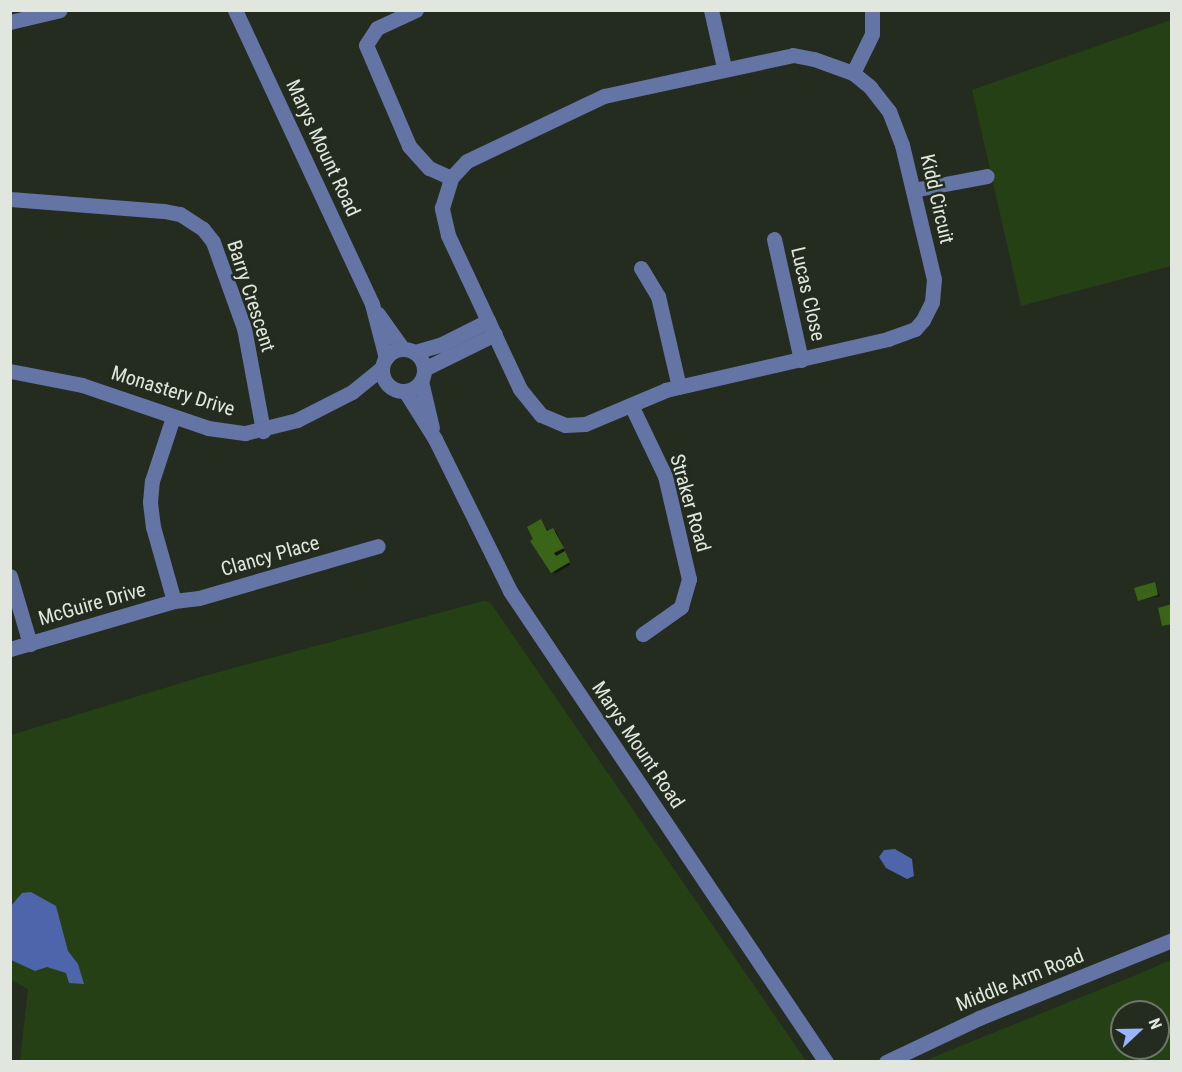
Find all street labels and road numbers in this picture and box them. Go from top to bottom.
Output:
street label: Marys Mount Road [281,76,365,220]
street label: Kidd Circuit [915,152,959,246]
street label: Barry Crescent [222,237,280,355]
street label: Lucas Close [786,245,830,343]
street label: Monastery Drive [108,361,238,421]
street label: Straker Road [665,451,715,555]
street label: Clancy Place [218,531,322,581]
street label: McGuire Drive [36,577,148,631]
street label: Marys Mount Road [587,677,689,813]
street label: Middle Arm Road [953,943,1087,1017]

